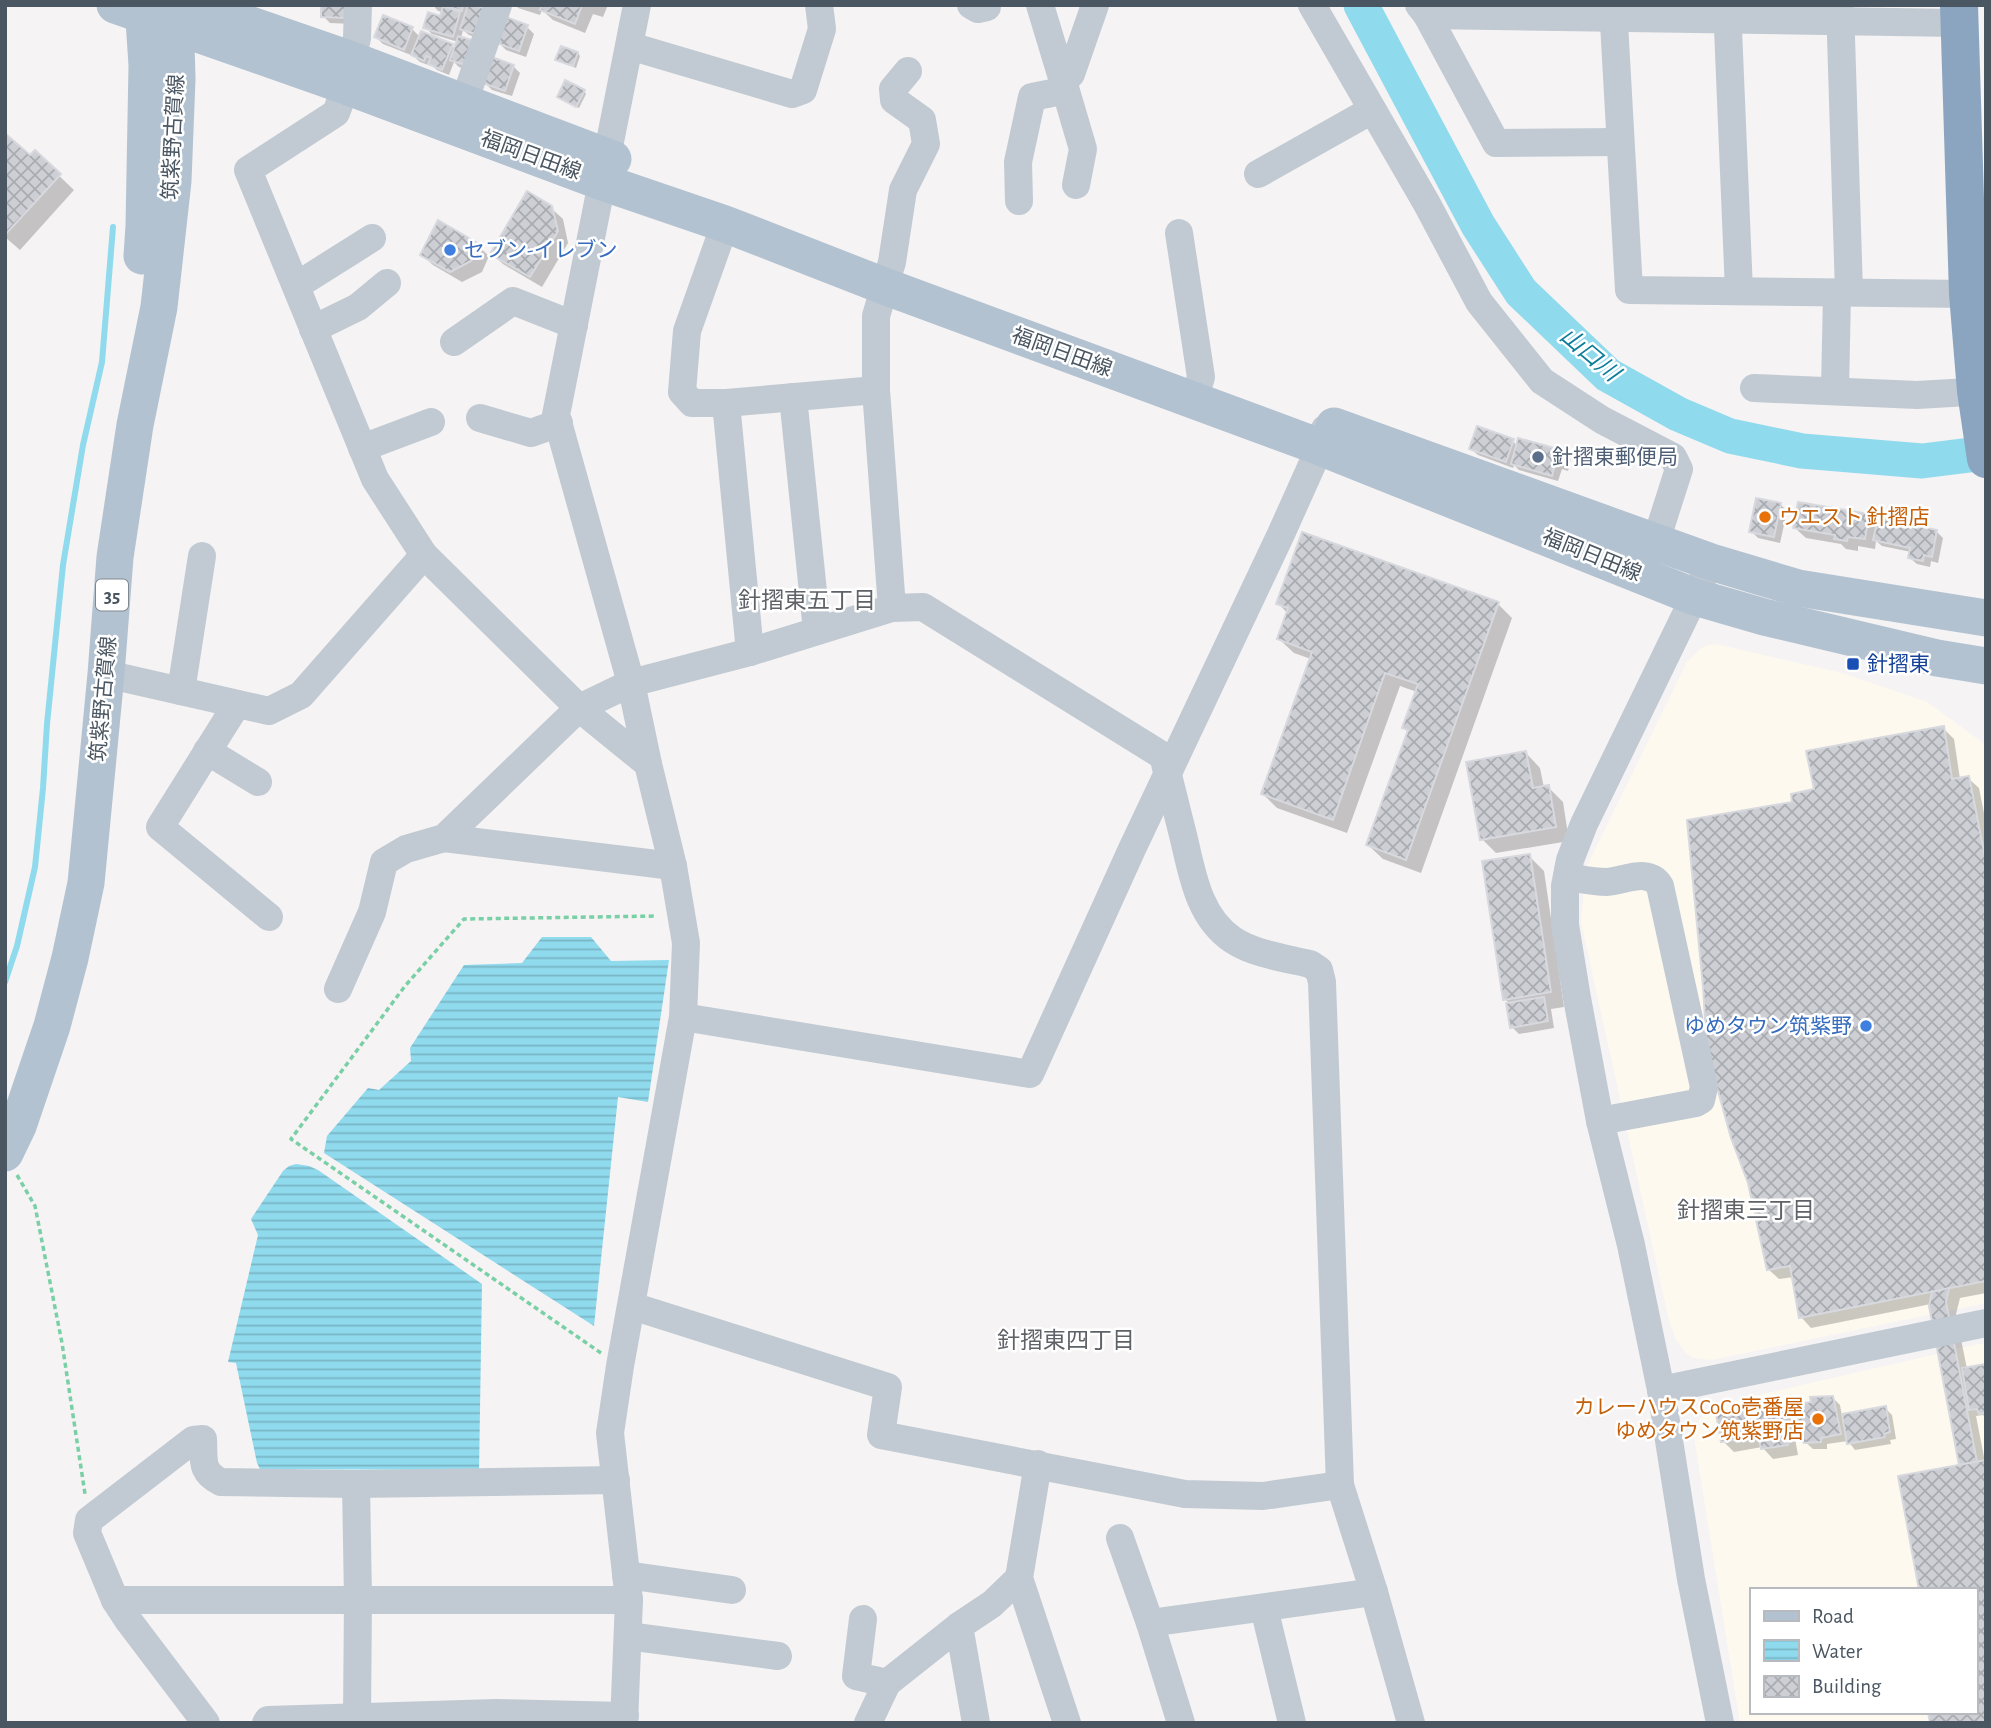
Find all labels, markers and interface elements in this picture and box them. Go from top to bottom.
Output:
street label: 筑紫野古賀線 [159,74,187,200]
street label: 福岡日田線 [478,127,584,183]
place label: セブン-イレブン [464,238,617,261]
marker: セブン-イレブン [442,242,458,258]
water label: 山口川 [1555,323,1626,388]
street label: 福岡日田線 [1009,324,1115,380]
place label: 針摺東郵便局 [1552,446,1678,468]
marker: 針摺東郵便局 [1530,449,1546,465]
place label: ウエスト 針摺店 [1779,506,1929,528]
marker: ウエスト 針摺店 [1757,509,1773,525]
street label: 福岡日田線 [1539,525,1645,585]
road number: 35 [96,580,128,610]
district label: 針摺東五丁目 [738,588,876,613]
street label: 筑紫野古賀線 [87,635,119,763]
place label: 針摺東 [1867,653,1930,675]
marker: 針摺東 [1845,656,1861,672]
place label: ゆめタウン筑紫野 [1684,1015,1852,1037]
marker: ゆめタウン筑紫野 [1858,1018,1874,1034]
district label: 針摺東三丁目 [1677,1198,1815,1223]
district label: 針摺東四丁目 [997,1328,1135,1353]
place label: カレーハウスCoCo壱番屋 ゆめタウン筑紫野店 [1574,1396,1804,1442]
marker: カレーハウスCoCo壱番屋 ゆめタウン筑紫野店 [1810,1411,1826,1427]
legend [1750,1588,1977,1714]
text: Road [1812,1606,1854,1627]
text: Water [1812,1641,1862,1662]
text: Building [1812,1676,1882,1697]

